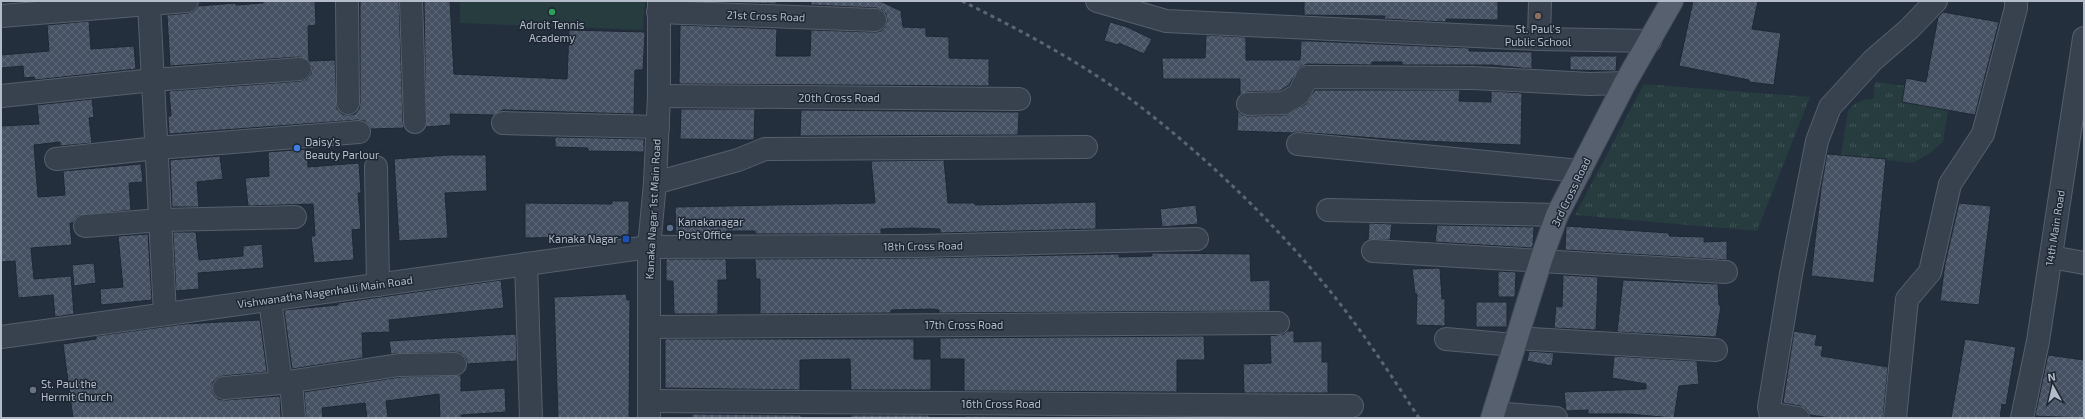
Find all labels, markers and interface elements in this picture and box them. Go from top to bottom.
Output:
marker: Adroit Tennis Academy [547,7,557,17]
street label: 21st Cross Road [727,8,805,23]
marker: St. Paul's Public School [1533,11,1543,21]
place label: Adroit Tennis Academy [520,18,585,44]
place label: St. Paul's Public School [1505,22,1572,48]
street label: 20th Cross Road [798,91,880,104]
place label: Daisy's Beauty Parlour [305,135,380,161]
street label: Kanaka Nagar 1st Main Road [642,138,663,280]
marker: Daisy's Beauty Parlour [292,143,302,153]
street label: 3rd Cross Road [1548,155,1593,228]
street label: 14th Main Road [2042,189,2067,267]
place label: Kanakanagar Post Office [678,215,744,241]
marker: Kanakanagar Post Office [665,223,675,233]
place label: Kanaka Nagar [549,232,619,245]
marker: Kanaka Nagar [621,234,631,244]
street label: 18th Cross Road [883,238,963,253]
street label: Vishwanatha Nagenhalli Main Road [236,273,413,310]
street label: 17th Cross Road [925,318,1003,331]
north arrow [2033,367,2073,407]
text: N [2047,370,2056,384]
place label: St. Paul the Hermit Church [41,377,113,403]
marker: St. Paul the Hermit Church [28,385,38,395]
street label: 16th Cross Road [961,397,1041,410]

